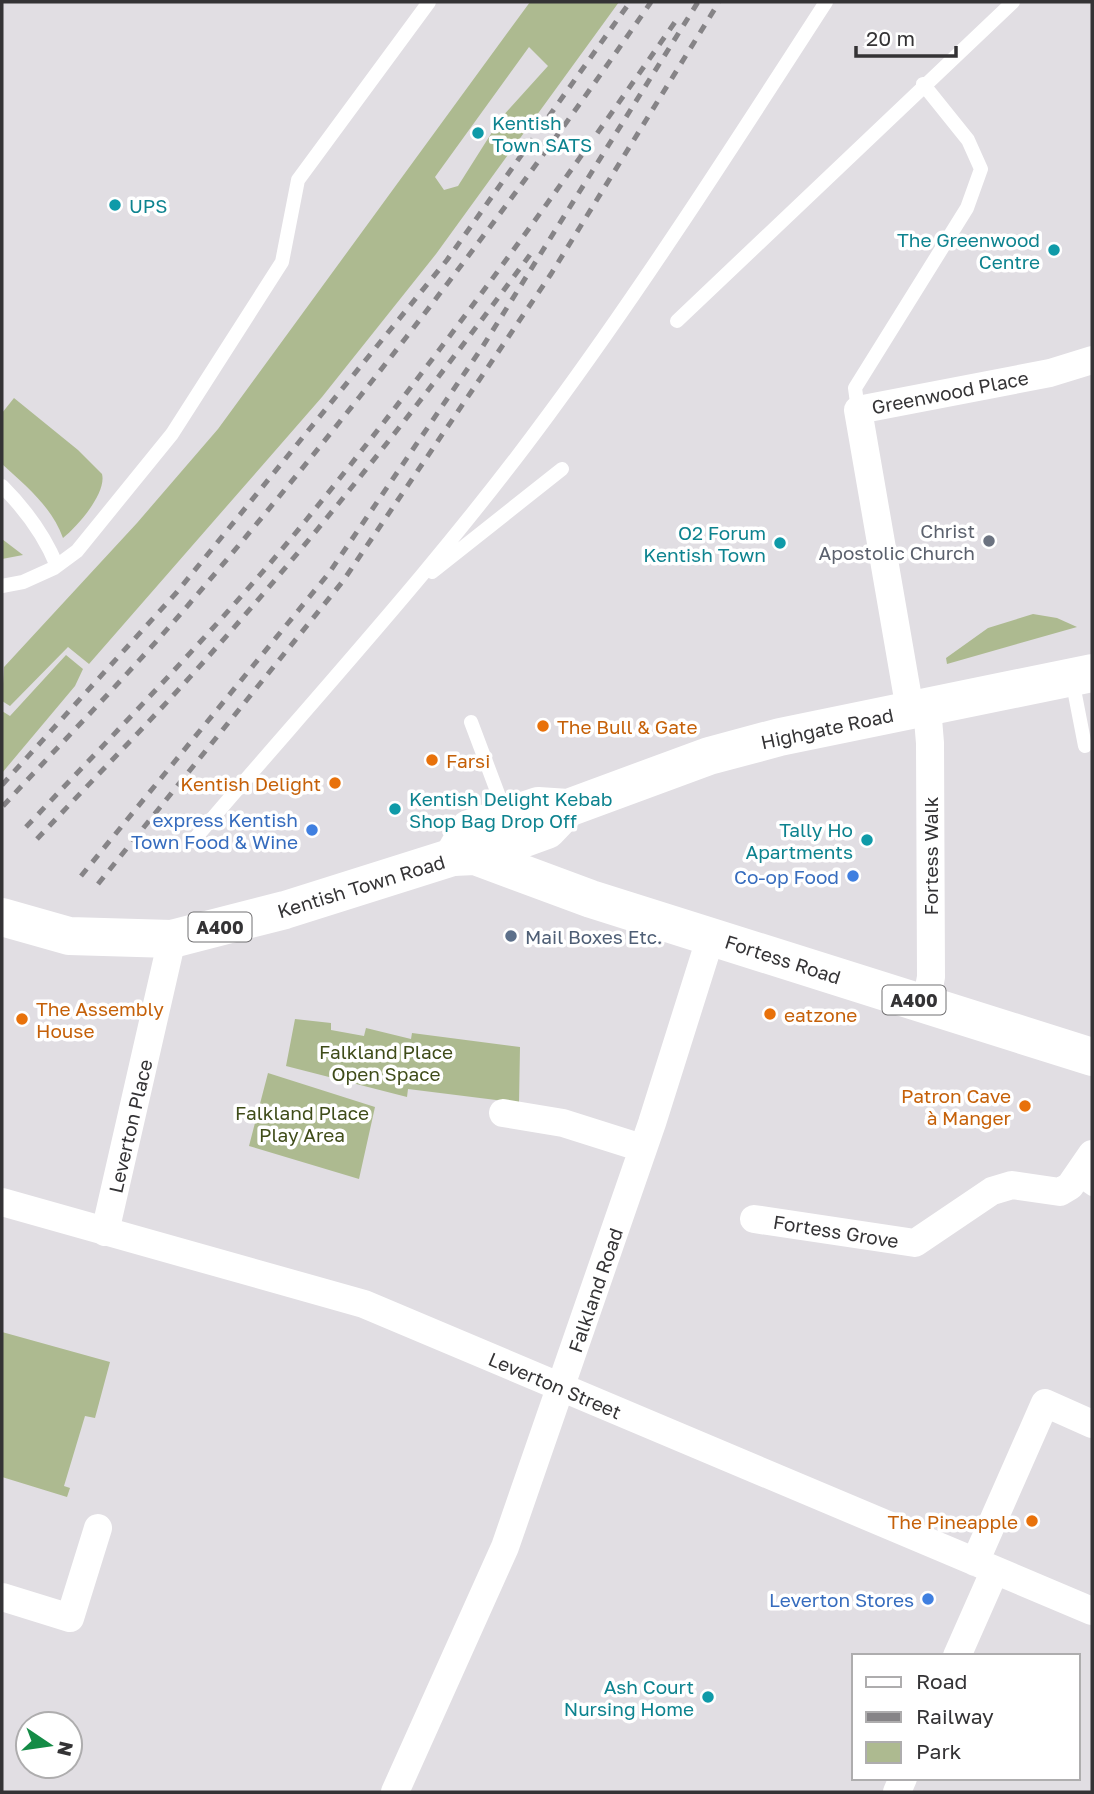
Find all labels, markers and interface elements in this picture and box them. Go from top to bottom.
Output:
scale bar [856,14,956,58]
text: 20 m [866,25,915,51]
place label: Kentish Town SATS [492,111,592,156]
marker: Kentish Town SATS [470,125,486,141]
place label: UPS [129,194,167,217]
marker: UPS [107,197,123,213]
place label: The Greenwood Centre [897,228,1040,273]
marker: The Greenwood Centre [1046,242,1062,258]
street label: Greenwood Place [870,366,1030,418]
place label: Christ Apostolic Church [818,519,975,564]
place label: O2 Forum Kentish Town [643,521,766,566]
marker: Christ Apostolic Church [981,533,997,549]
marker: O2 Forum Kentish Town [772,535,788,551]
street label: Highgate Road [759,703,895,753]
place label: The Bull & Gate [557,715,697,738]
marker: The Bull & Gate [535,718,551,734]
place label: Farsi [446,749,490,772]
marker: Farsi [424,752,440,768]
place label: Kentish Delight [180,772,321,795]
marker: Kentish Delight [327,775,343,791]
place label: Kentish Delight Kebab Shop Bag Drop Off [409,787,612,832]
street label: Fortess Walk [919,796,942,915]
marker: Kentish Delight Kebab Shop Bag Drop Off [387,801,403,817]
place label: express Kentish Town Food & Wine [131,808,298,853]
place label: Tally Ho Apartments [745,818,853,863]
marker: express Kentish Town Food & Wine [304,822,320,838]
marker: Tally Ho Apartments [859,832,875,848]
street label: Kentish Town Road [274,850,448,922]
place label: Co-op Food [734,865,839,888]
marker: Co-op Food [845,868,861,884]
road number: A400 [188,912,252,942]
place label: Mail Boxes Etc. [525,925,663,948]
marker: Mail Boxes Etc. [503,928,519,944]
street label: Fortess Road [722,929,844,989]
road number: A400 [883,986,946,1015]
place label: The Assembly House [36,997,164,1042]
place label: eatzone [784,1003,857,1026]
marker: eatzone [762,1006,778,1022]
marker: The Assembly House [14,1011,30,1027]
park label: Falkland Place Open Space [319,1040,453,1085]
street label: Leverton Place [103,1057,157,1195]
place label: Patron Cave à Manger [901,1084,1012,1129]
marker: Patron Cave à Manger [1017,1098,1033,1114]
park label: Falkland Place Play Area [235,1101,369,1146]
street label: Fortess Grove [772,1210,900,1252]
street label: Falkland Road [563,1225,627,1355]
street label: Leverton Street [485,1347,625,1423]
place label: The Pineapple [888,1510,1018,1533]
marker: The Pineapple [1024,1513,1040,1529]
place label: Leverton Stores [769,1588,914,1611]
marker: Leverton Stores [920,1591,936,1607]
legend [852,1654,1080,1780]
text: Road [916,1668,967,1694]
place label: Ash Court Nursing Home [564,1675,694,1720]
marker: Ash Court Nursing Home [700,1689,716,1705]
text: Railway [916,1703,994,1729]
north arrow [14,1710,84,1780]
text: Park [916,1738,962,1764]
text: N [53,1739,79,1759]

